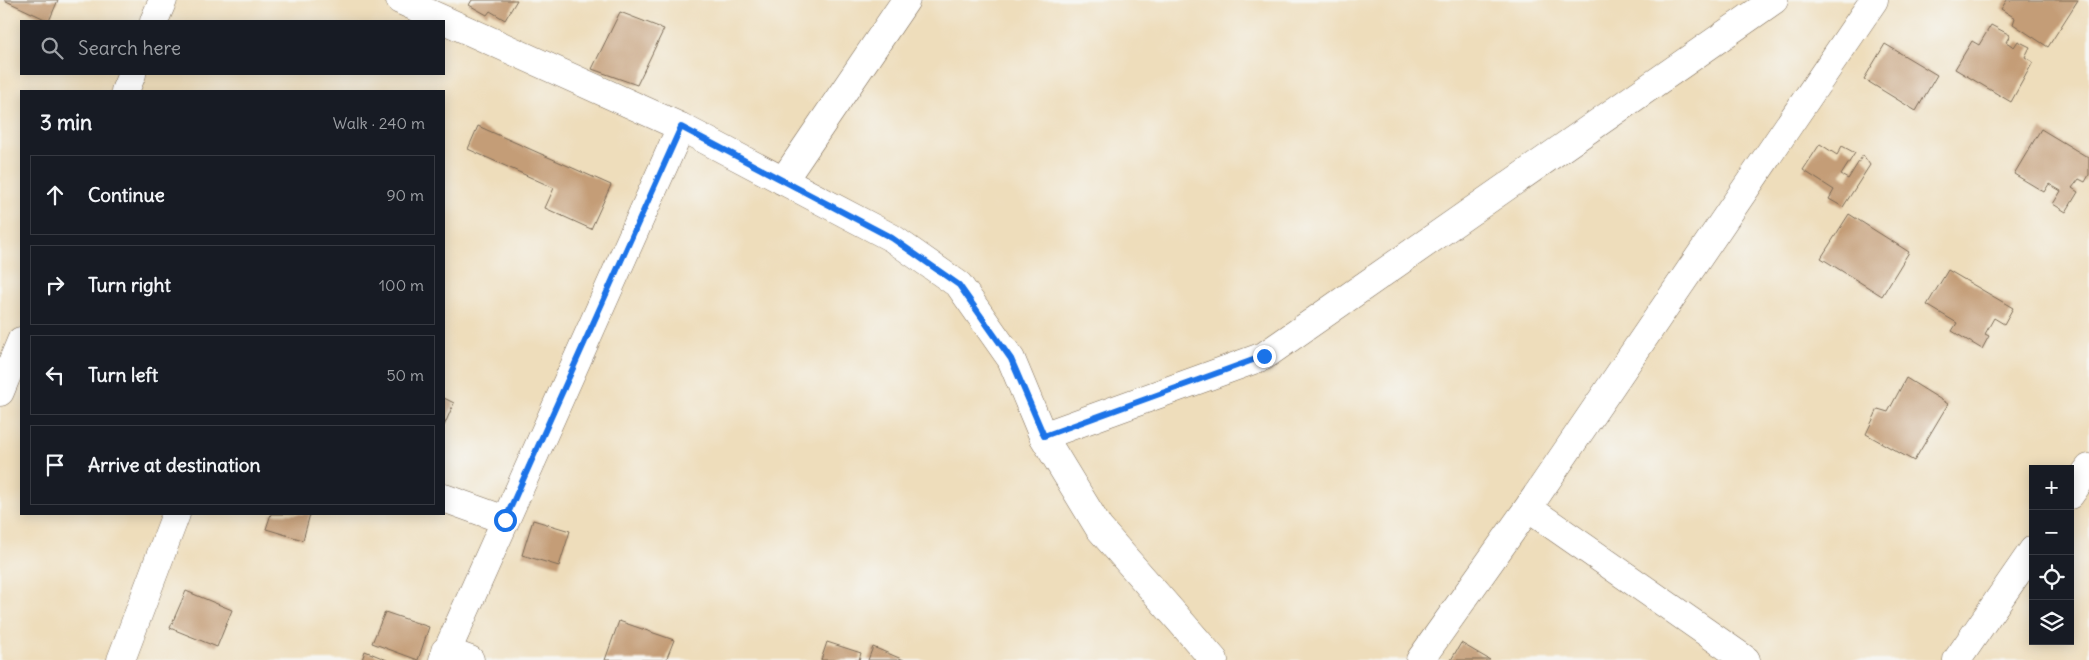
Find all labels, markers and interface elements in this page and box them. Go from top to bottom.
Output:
search box [20,20,445,75]
icon: search [38,34,66,62]
text: Search here [78,36,181,60]
text: 3 min [40,109,92,136]
text: Walk · 240 m [333,113,425,133]
icon: ahead [41,181,69,209]
text: Continue [88,183,165,207]
text: 90 m [386,185,424,205]
icon: right [41,271,69,299]
text: Turn right [88,273,171,297]
text: 100 m [379,275,424,295]
route end [1253,345,1276,368]
icon: left [41,361,69,389]
text: Turn left [88,363,158,387]
text: 50 m [386,365,424,385]
icon: arrive [41,451,69,479]
text: Arrive at destination [88,453,261,477]
map controls [2029,465,2074,645]
button: + [2029,465,2074,510]
route start [494,509,517,532]
button: − [2029,510,2074,555]
button: locate [2029,555,2074,600]
button: layers [2029,600,2074,645]

